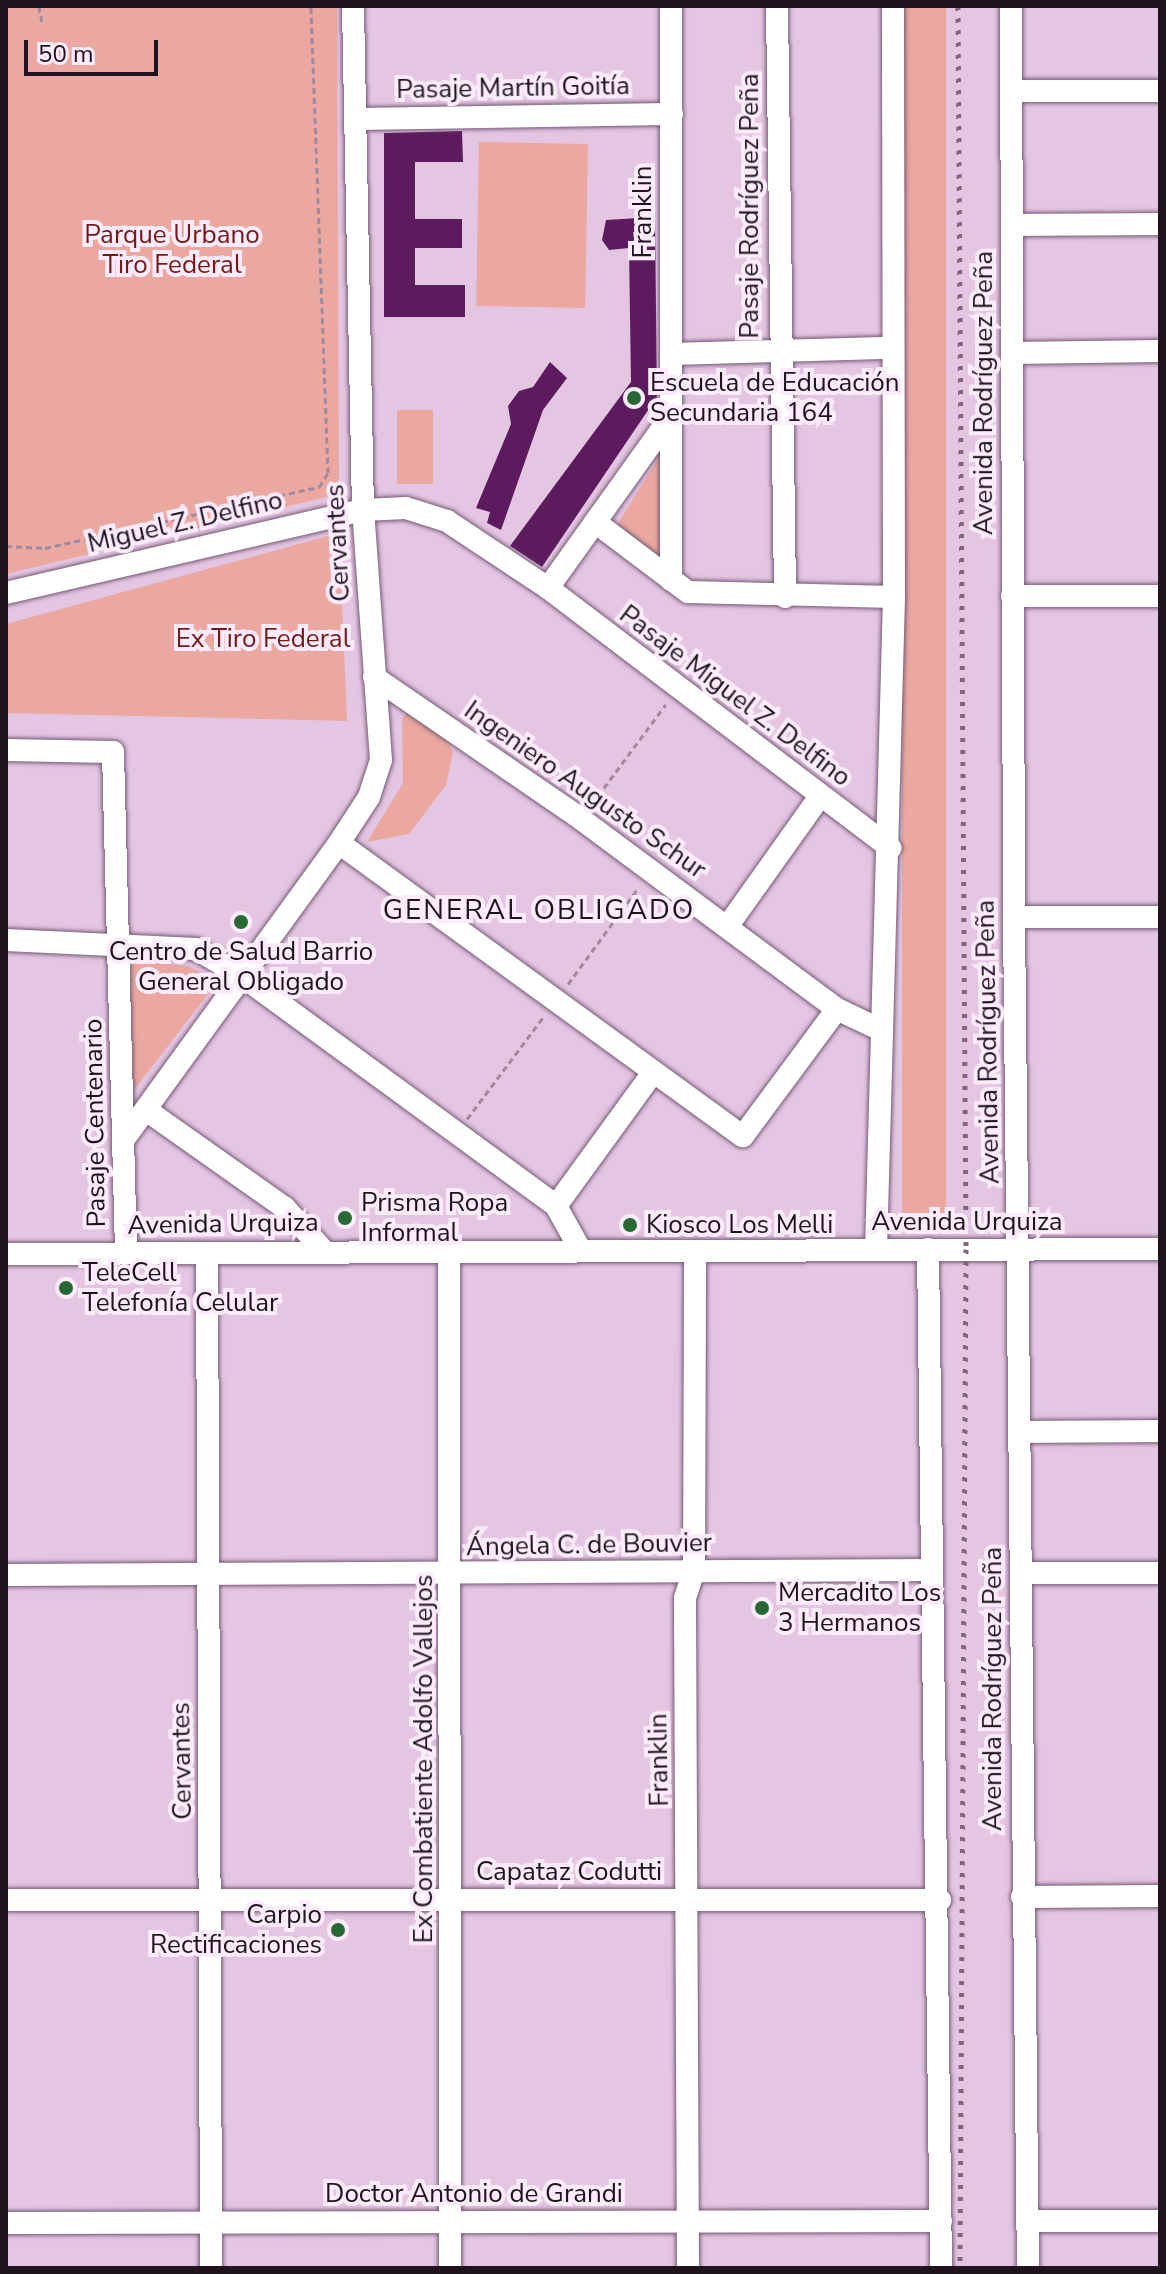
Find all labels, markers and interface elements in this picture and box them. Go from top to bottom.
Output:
scale bar [28,24,162,74]
text: 50 m [38,38,94,70]
street label: Pasaje Martín Goitía [396,70,630,106]
street label: Pasaje Rodríguez Peña [734,73,766,339]
street label: Franklin [627,165,659,259]
park label: Parque Urbano Tiro Federal [84,219,260,280]
street label: Avenida Rodríguez Peña [968,251,1000,535]
place label: Escuela de Educación Secundaria 164 [650,367,900,428]
marker: Escuela de Educación Secundaria 164 [625,389,643,407]
street label: Miguel Z. Delfino [85,484,285,560]
street label: Cervantes [319,484,357,602]
street label: Pasaje Miguel Z. Delfino [613,599,857,793]
park label: Ex Tiro Federal [176,623,350,655]
street label: Ingeniero Augusto Schur [458,695,712,885]
district label: GENERAL OBLIGADO [383,893,695,927]
street label: Avenida Rodríguez Peña [970,900,1006,1184]
marker: Centro de Salud Barrio General Obligado [230,911,252,933]
place label: Centro de Salud Barrio General Obligado [109,936,373,998]
street label: Pasaje Centenario [78,1018,112,1228]
place label: Prisma Ropa Informal [361,1187,508,1248]
street label: Avenida Urquiza [871,1206,1063,1238]
street label: Avenida Urquiza [127,1207,319,1241]
marker: Prisma Ropa Informal [336,1209,354,1227]
place label: Kiosco Los Melli [646,1209,833,1241]
marker: Kiosco Los Melli [621,1216,639,1234]
place label: TeleCell Telefonía Celular [82,1257,278,1318]
marker: TeleCell Telefonía Celular [57,1279,75,1297]
street label: Ángela C. de Bouvier [466,1527,712,1563]
street label: Avenida Rodríguez Peña [977,1547,1009,1831]
street label: Ex Combatiente Adolfo Vallejos [408,1575,440,1943]
place label: Mercadito Los 3 Hermanos [778,1577,941,1638]
marker: Mercadito Los 3 Hermanos [753,1599,771,1617]
street label: Cervantes [165,1702,199,1820]
street label: Franklin [643,1713,675,1807]
street label: Capataz Codutti [476,1856,662,1888]
place label: Carpio Rectificaciones [150,1899,322,1960]
marker: Carpio Rectificaciones [329,1921,347,1939]
street label: Doctor Antonio de Grandi [325,2178,623,2210]

